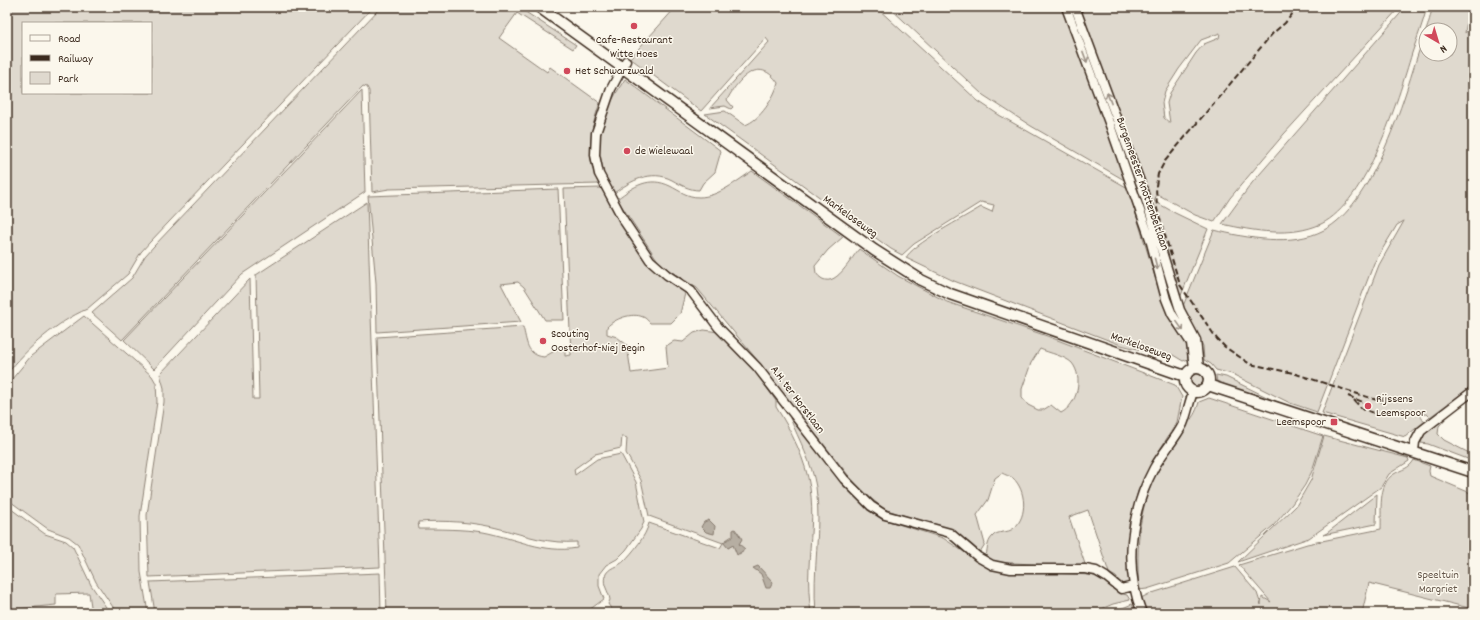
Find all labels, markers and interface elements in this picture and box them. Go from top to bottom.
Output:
marker: Cafe-Restaurant Witte Hoes [629,21,639,31]
legend [22,22,152,94]
north arrow [1418,22,1458,62]
text: Road [58,31,80,48]
place label: Cafe-Restaurant Witte Hoes [596,32,673,63]
text: N [1435,40,1450,57]
one-way arrow [1081,50,1089,62]
text: Railway [58,51,94,68]
place label: Het Schwarzwald [575,63,653,80]
marker: Het Schwarzwald [562,66,572,76]
text: Park [58,71,79,88]
one-way arrow [1105,92,1113,104]
street label: Burgemeester Knottenbeltlaan [1111,115,1173,253]
place label: de Wielewaal [635,143,693,160]
marker: de Wielewaal [622,146,632,156]
street label: Markeloseweg [819,191,881,243]
one-way arrow [1153,257,1161,270]
one-way arrow [1176,320,1184,331]
place label: Scouting Oosterhof-Niej Begin [551,326,645,357]
street label: Markeloseweg [1108,328,1174,366]
marker: Scouting Oosterhof-Niej Begin [538,336,548,346]
street label: A.H. ter Horstlaan [766,362,829,438]
place label: Rijssens Leemspoor [1376,391,1426,422]
marker: Rijssens Leemspoor [1363,401,1373,411]
place label: Leemspoor [1277,414,1327,431]
marker: Leemspoor [1329,417,1339,427]
park label: Speeltuin Margriet [1417,567,1459,598]

